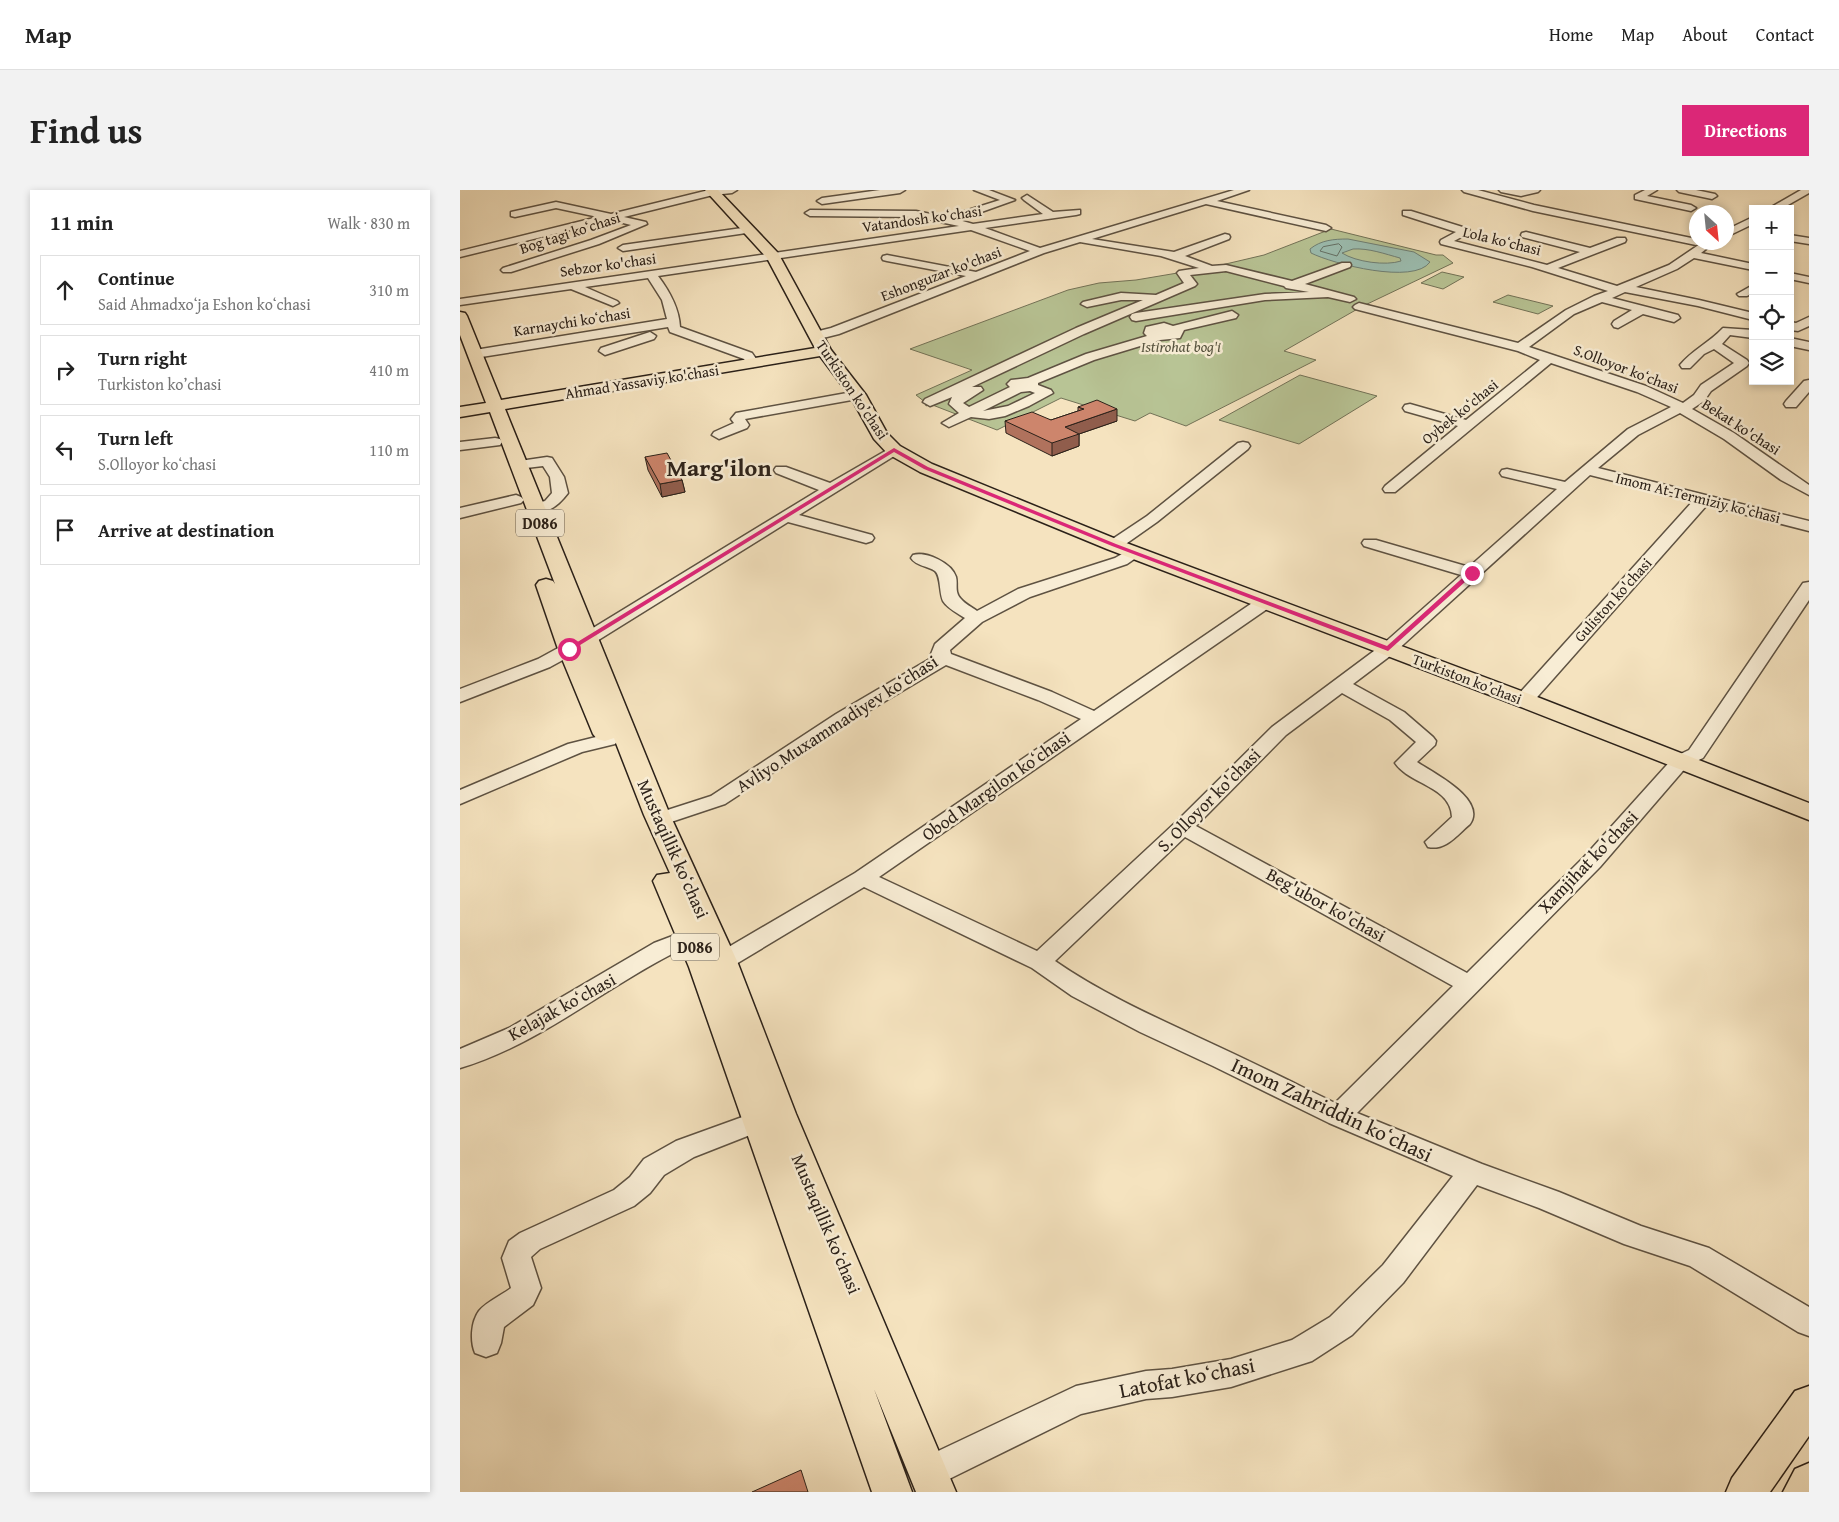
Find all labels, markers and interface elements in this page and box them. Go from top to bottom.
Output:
text: Map [25,17,72,52]
text: Home [1549,21,1593,48]
text: Map [1621,21,1654,48]
text: About [1682,21,1728,48]
text: Contact [1756,21,1814,48]
text: Find us [30,105,143,156]
button: Directions [1682,105,1809,156]
street label: Vatandosh koʻchasi [861,200,983,237]
north arrow [1689,205,1734,250]
map controls [1749,205,1794,385]
button: + [1749,205,1794,250]
street label: Bog tagi koʻchasi [517,206,623,259]
text: 11 min [50,207,113,238]
text: Walk · 830 m [327,211,410,235]
street label: Lola koʻchasi [1461,221,1543,260]
street label: Eshonguzar ko'chasi [877,241,1004,306]
street label: Sebzor ko'chasi [559,247,657,282]
button: − [1749,250,1794,295]
text: Continue [98,264,175,292]
icon: ahead [51,276,79,304]
text: 310 m [369,278,409,302]
text: Said Ahmadxoʻja Eshon koʻchasi [98,292,311,316]
button: locate [1749,295,1794,340]
street label: Karnaychi koʻchasi [512,302,632,341]
street label: Turkiston ko’chasi [811,336,894,444]
park label: Istirohat bog'i [1141,336,1221,357]
street label: S.Olloyor koʻchasi [1571,339,1682,398]
button: layers [1749,340,1794,385]
text: Turn right [98,344,187,372]
icon: right [51,356,79,384]
text: 410 m [369,358,409,382]
street label: Ahmad Yassaviy ko'chasi [563,359,720,404]
text: Turkiston ko’chasi [98,372,222,396]
street label: Oybek koʻchasi [1417,374,1502,449]
street label: Bekat ko'chasi [1698,393,1785,460]
text: Turn left [98,424,173,452]
icon: left [51,436,79,464]
text: 110 m [369,438,409,462]
district label: Marg'ilon [666,450,772,485]
text: S.Olloyor koʻchasi [98,452,216,476]
street label: Imom At-Termiziy koʻchasi [1614,467,1783,528]
road number: D086 [516,509,564,536]
icon: arrive [51,516,79,544]
text: Arrive at destination [98,516,274,544]
street label: Guliston ko'chasi [1569,553,1656,646]
route end [1461,562,1484,585]
route start [558,638,581,661]
street label: Avliyo Muxammadiyev koʻchasi [730,648,943,799]
street label: Turkiston ko’chasi [1409,648,1525,709]
street label: Obod Margilon koʻchasi [916,724,1076,847]
street label: S. Olloyor ko'chasi [1150,741,1267,858]
street label: Mustaqillik koʻchasi [631,775,716,923]
street label: Xamjihat ko'chasi [1531,804,1644,919]
street label: Beg'ubor ko'chasi [1262,861,1391,949]
road number: D086 [671,934,719,960]
street label: Kelajak koʻchasi [503,966,621,1047]
street label: Imom Zahriddin koʻchasi [1226,1049,1438,1170]
street label: Mustaqillik koʻchasi [785,1150,868,1298]
street label: Latofat koʻchasi [1116,1349,1257,1406]

